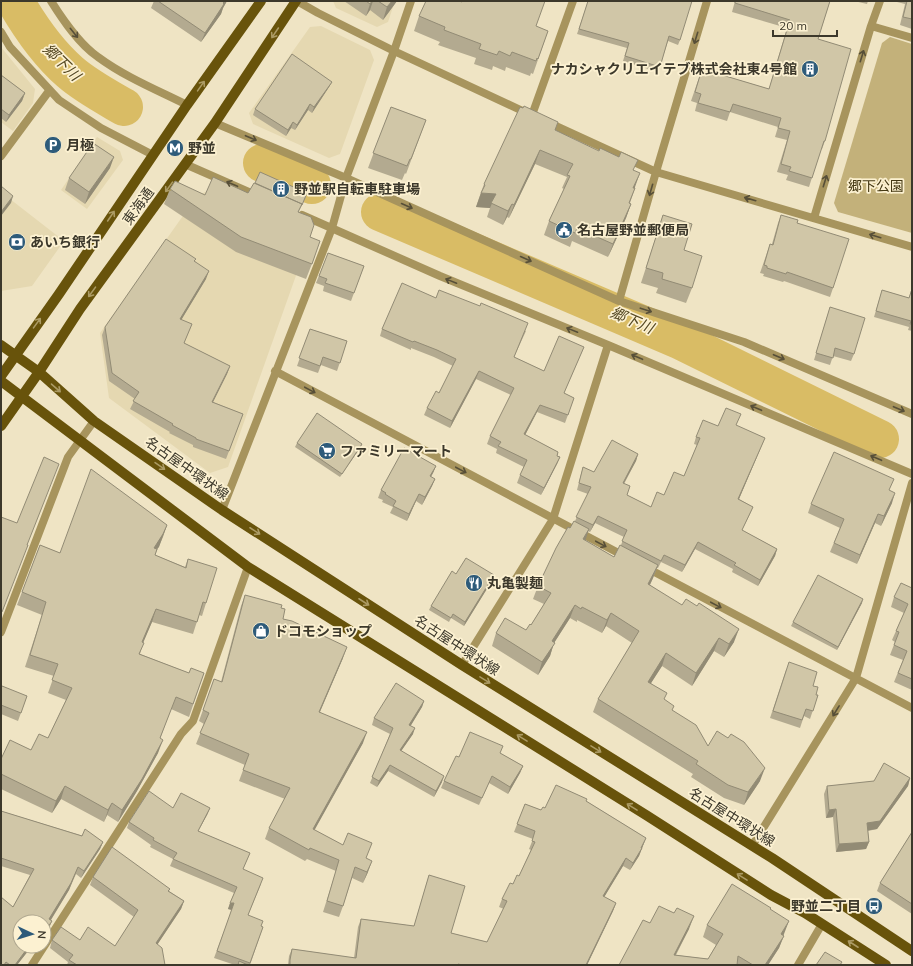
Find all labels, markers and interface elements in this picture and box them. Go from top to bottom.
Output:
scale bar [773,12,837,38]
text: 20 m [779,18,807,33]
one-way arrow [69,27,78,38]
one-way arrow [271,28,279,39]
one-way arrow [692,32,699,45]
water label: 郷下川 [39,40,86,86]
one-way arrow [859,50,866,63]
building icon: ナカシャクリエイテブ株式会社東4号館 [800,59,820,79]
place label: ナカシャクリエイテブ株式会社東4号館 [551,60,797,78]
one-way arrow [196,81,205,92]
parking icon: 月極 [43,135,63,155]
one-way arrow [245,135,257,143]
place label: 月極 [66,136,94,154]
metro station icon: 野並 [165,138,185,158]
place label: 野並 [188,139,216,157]
one-way arrow [822,174,829,187]
park label: 郷下公園 [848,177,904,195]
building icon: 野並駅自転車駐車場 [271,179,291,199]
one-way arrow [226,180,238,187]
place label: 野並駅自転車駐車場 [294,180,420,198]
one-way arrow [165,181,173,192]
one-way arrow [647,183,654,196]
street label: 東海通 [118,184,158,228]
one-way arrow [744,195,757,203]
one-way arrow [401,203,413,210]
one-way arrow [107,211,115,222]
public building icon: 名古屋野並郵便局 [554,220,574,240]
place label: 名古屋野並郵便局 [577,221,689,239]
bank icon: あいち銀行 [7,232,27,252]
one-way arrow [868,232,881,239]
place label: あいち銀行 [30,233,100,251]
one-way arrow [520,256,532,263]
one-way arrow [446,277,458,284]
one-way arrow [88,286,97,297]
water label: 郷下川 [608,302,658,338]
one-way arrow [639,307,652,314]
one-way arrow [33,318,42,329]
one-way arrow [566,326,578,334]
one-way arrow [631,353,643,361]
one-way arrow [773,354,785,362]
one-way arrow [51,383,62,392]
one-way arrow [304,386,316,394]
one-way arrow [751,404,763,411]
one-way arrow [893,405,905,413]
street label: 名古屋中環状線 [142,433,232,503]
supermarket icon: ファミリーマート [317,441,337,461]
place label: ファミリーマート [340,442,452,460]
one-way arrow [871,454,883,462]
one-way arrow [154,462,165,470]
one-way arrow [455,467,467,475]
one-way arrow [249,527,260,535]
one-way arrow [595,541,607,549]
restaurant icon: 丸亀製麺 [464,573,484,593]
place label: 丸亀製麺 [487,574,543,592]
one-way arrow [358,598,369,606]
one-way arrow [710,601,722,609]
street label: 名古屋中環状線 [411,611,503,679]
shop icon: ドコモショップ [251,621,271,641]
place label: ドコモショップ [274,622,372,640]
one-way arrow [479,676,490,684]
one-way arrow [831,705,839,717]
one-way arrow [517,734,528,742]
one-way arrow [590,745,602,753]
street label: 名古屋中環状線 [686,783,778,851]
one-way arrow [627,803,638,811]
one-way arrow [736,872,748,880]
bus stop icon: 野並二丁目 [864,896,884,916]
place label: 野並二丁目 [791,897,861,915]
north arrow [12,914,52,954]
text: N [35,930,49,939]
one-way arrow [848,940,859,948]

